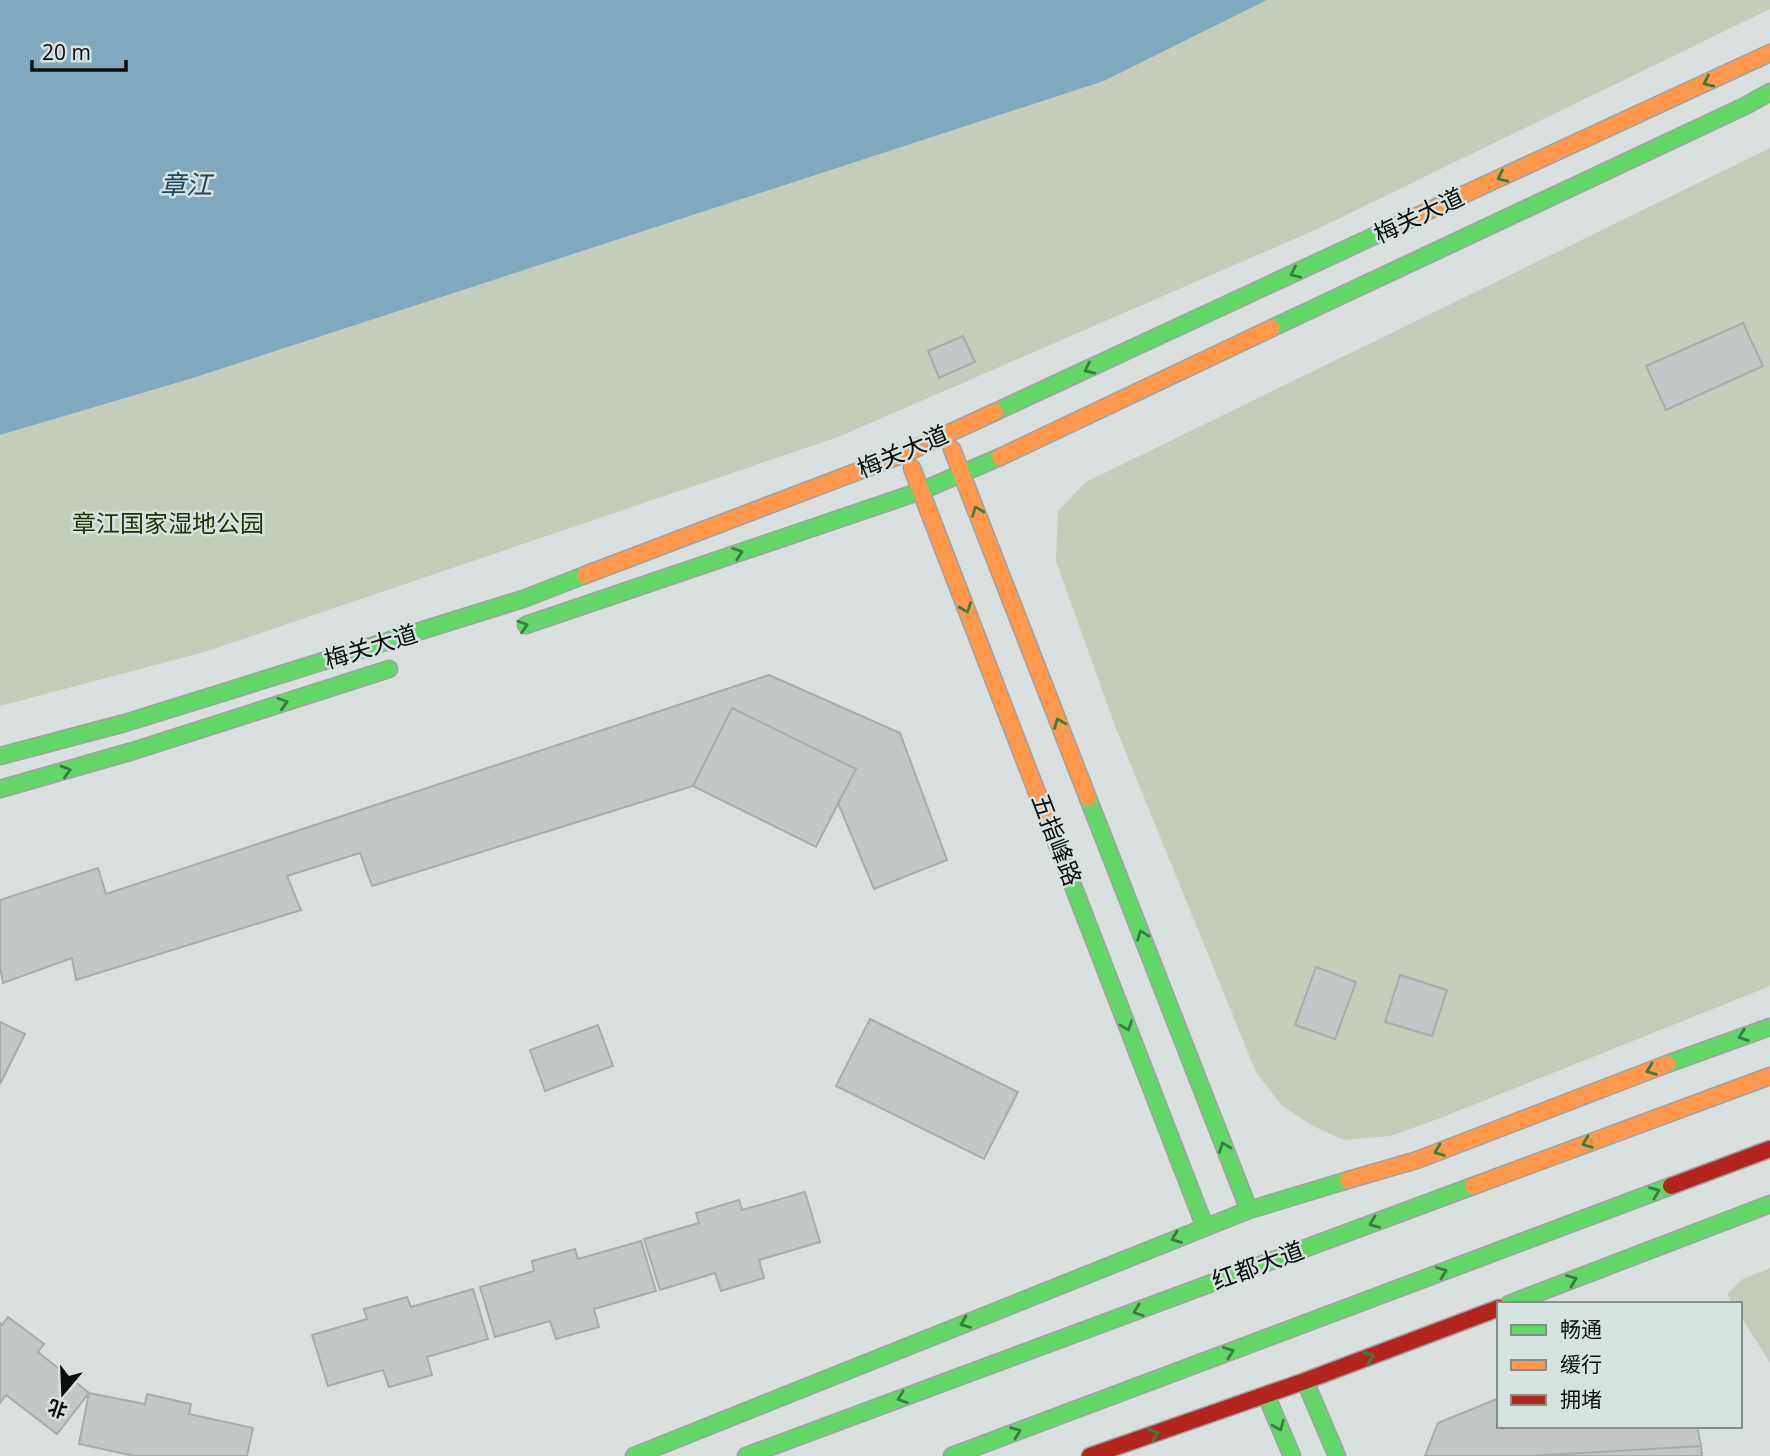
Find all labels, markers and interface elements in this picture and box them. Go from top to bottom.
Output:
scale bar [32,28,126,72]
text: 20 m [42,38,91,66]
one-way arrow [1703,73,1715,87]
water label: 章江 [160,166,215,202]
one-way arrow [1497,169,1509,183]
street label: 梅关大道 [1368,179,1469,250]
one-way arrow [1290,265,1302,279]
one-way arrow [1084,361,1096,375]
street label: 梅关大道 [852,417,953,485]
one-way arrow [971,505,985,517]
park label: 章江国家湿地公园 [72,506,264,539]
one-way arrow [732,547,744,561]
one-way arrow [958,601,972,613]
street label: 梅关大道 [320,616,421,675]
one-way arrow [516,619,528,634]
one-way arrow [276,697,288,711]
one-way arrow [1054,717,1068,729]
one-way arrow [59,764,71,779]
street label: 五指峰路 [1025,789,1090,890]
one-way arrow [1136,929,1150,941]
one-way arrow [1119,1019,1133,1031]
one-way arrow [1737,1028,1749,1042]
one-way arrow [1646,1062,1658,1076]
one-way arrow [1582,1135,1594,1149]
one-way arrow [1218,1141,1232,1153]
one-way arrow [1433,1143,1445,1157]
one-way arrow [1649,1186,1661,1200]
one-way arrow [1369,1214,1381,1228]
one-way arrow [1171,1230,1184,1244]
street label: 红都大道 [1207,1233,1308,1297]
one-way arrow [1436,1266,1448,1280]
one-way arrow [1566,1274,1578,1288]
legend [1497,1302,1742,1428]
one-way arrow [1133,1303,1145,1317]
one-way arrow [960,1314,972,1328]
text: 畅通 [1560,1315,1602,1343]
one-way arrow [1223,1346,1235,1360]
text: 缓行 [1560,1350,1602,1378]
one-way arrow [1362,1351,1374,1365]
north arrow [28,1358,98,1428]
text: 拥堵 [1560,1385,1602,1413]
one-way arrow [896,1390,908,1404]
text: 北 [44,1394,71,1424]
one-way arrow [1271,1418,1285,1431]
one-way arrow [1010,1426,1022,1440]
one-way arrow [1148,1428,1160,1442]

